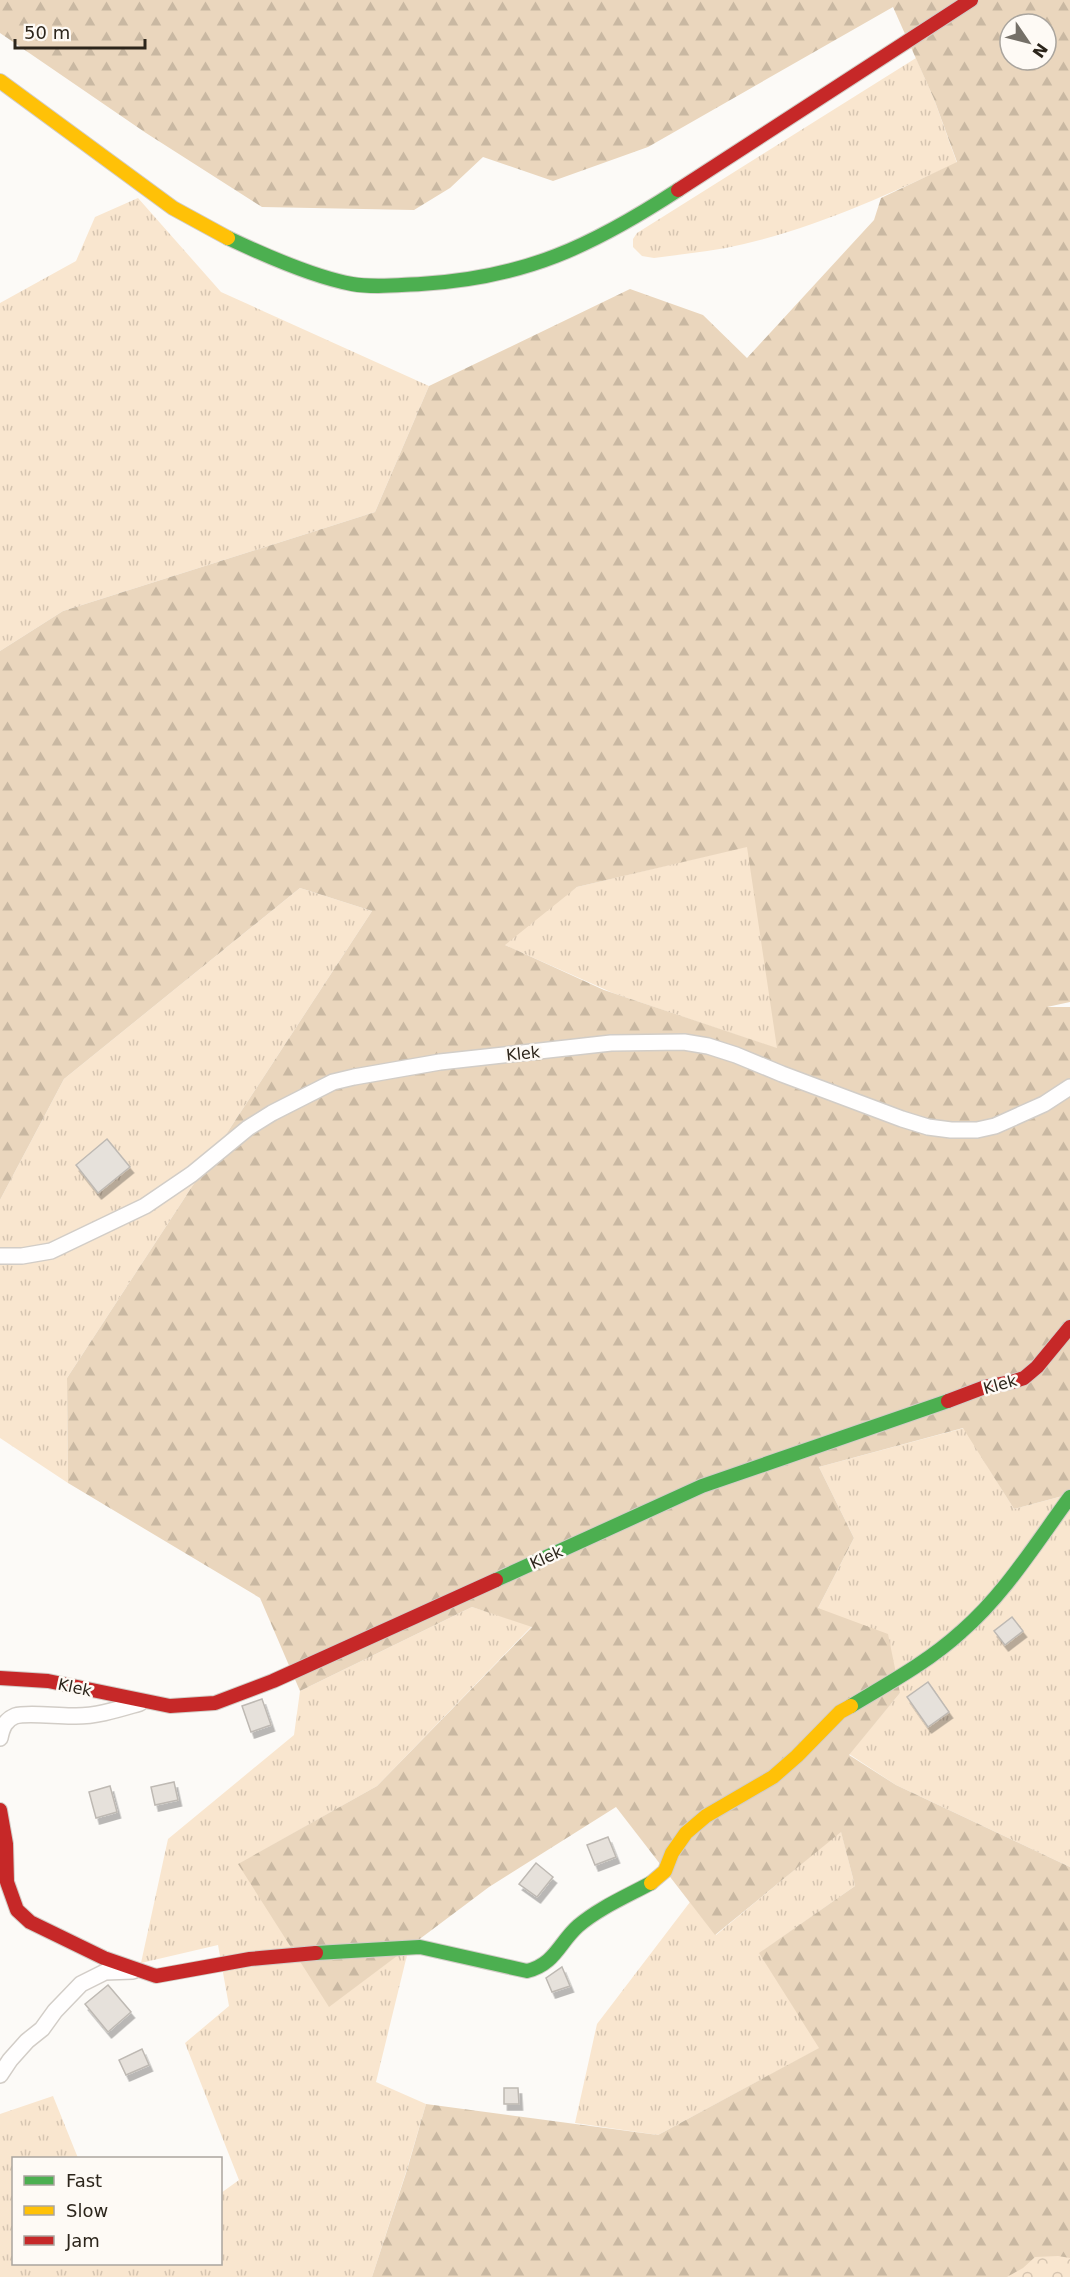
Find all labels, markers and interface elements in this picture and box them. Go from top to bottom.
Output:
scale bar [15,12,146,50]
north arrow [998,12,1058,72]
text: 50 m [24,22,70,43]
text: N [1028,39,1051,61]
street label: Klek [505,1042,542,1065]
street label: Klek [981,1371,1020,1398]
street label: Klek [527,1542,566,1573]
street label: Klek [56,1675,94,1700]
legend [12,2157,222,2265]
text: Fast [66,2170,102,2191]
text: Slow [66,2200,108,2221]
text: Jam [65,2230,100,2251]

